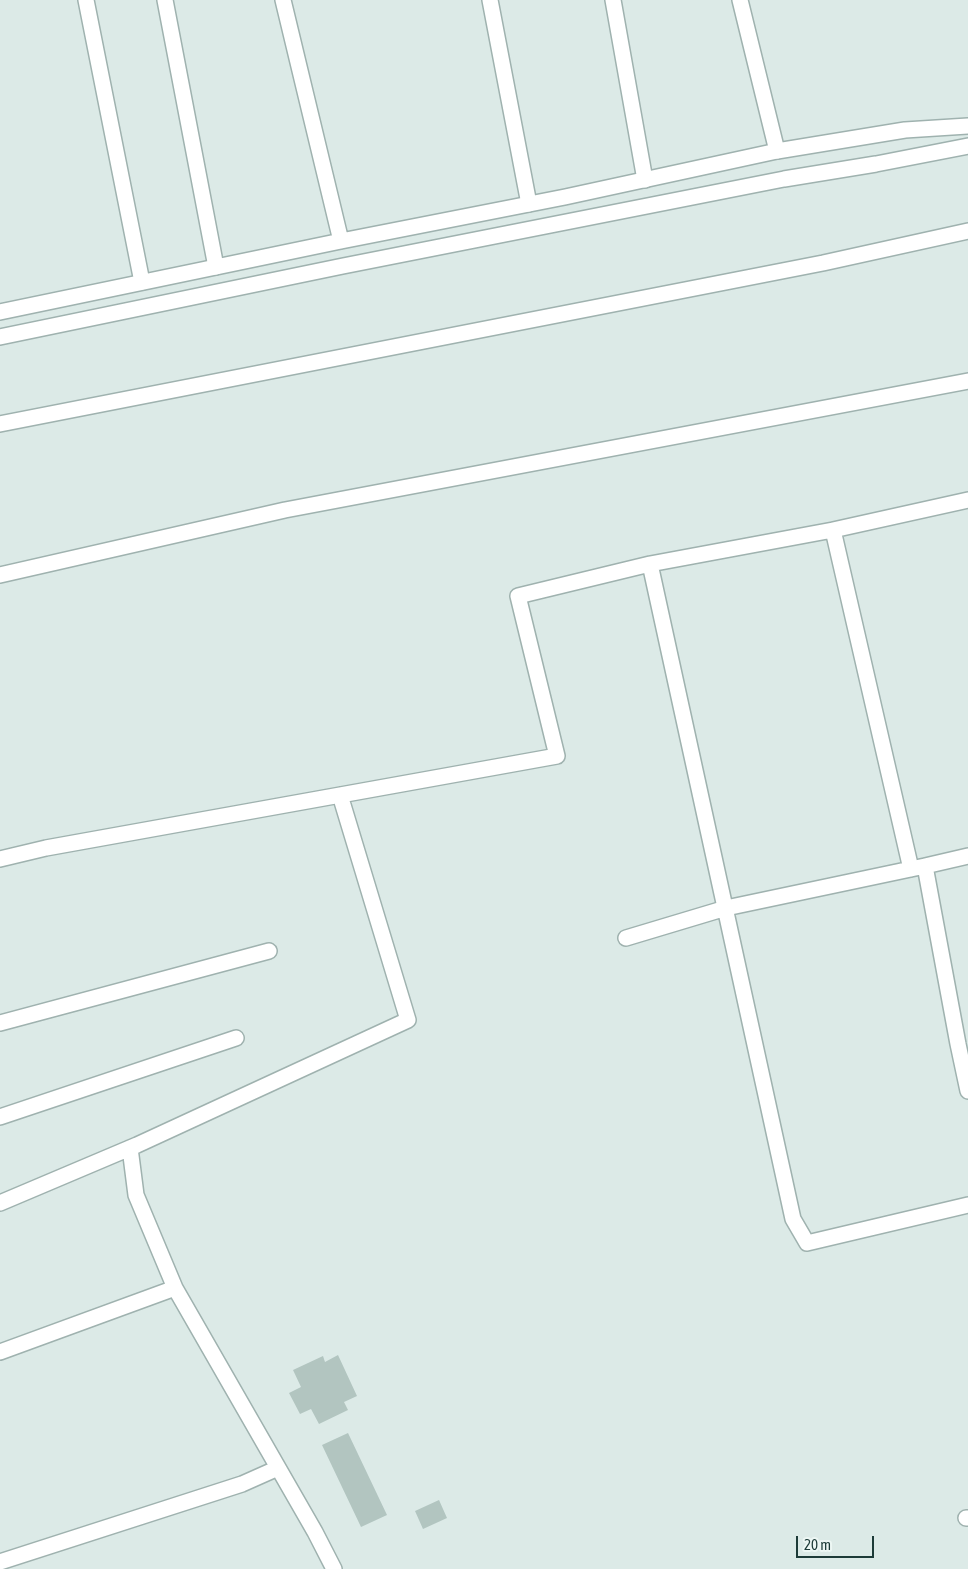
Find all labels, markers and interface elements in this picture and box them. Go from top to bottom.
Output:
scale bar [798,1526,876,1558]
text: 20 m [804,1536,831,1553]

